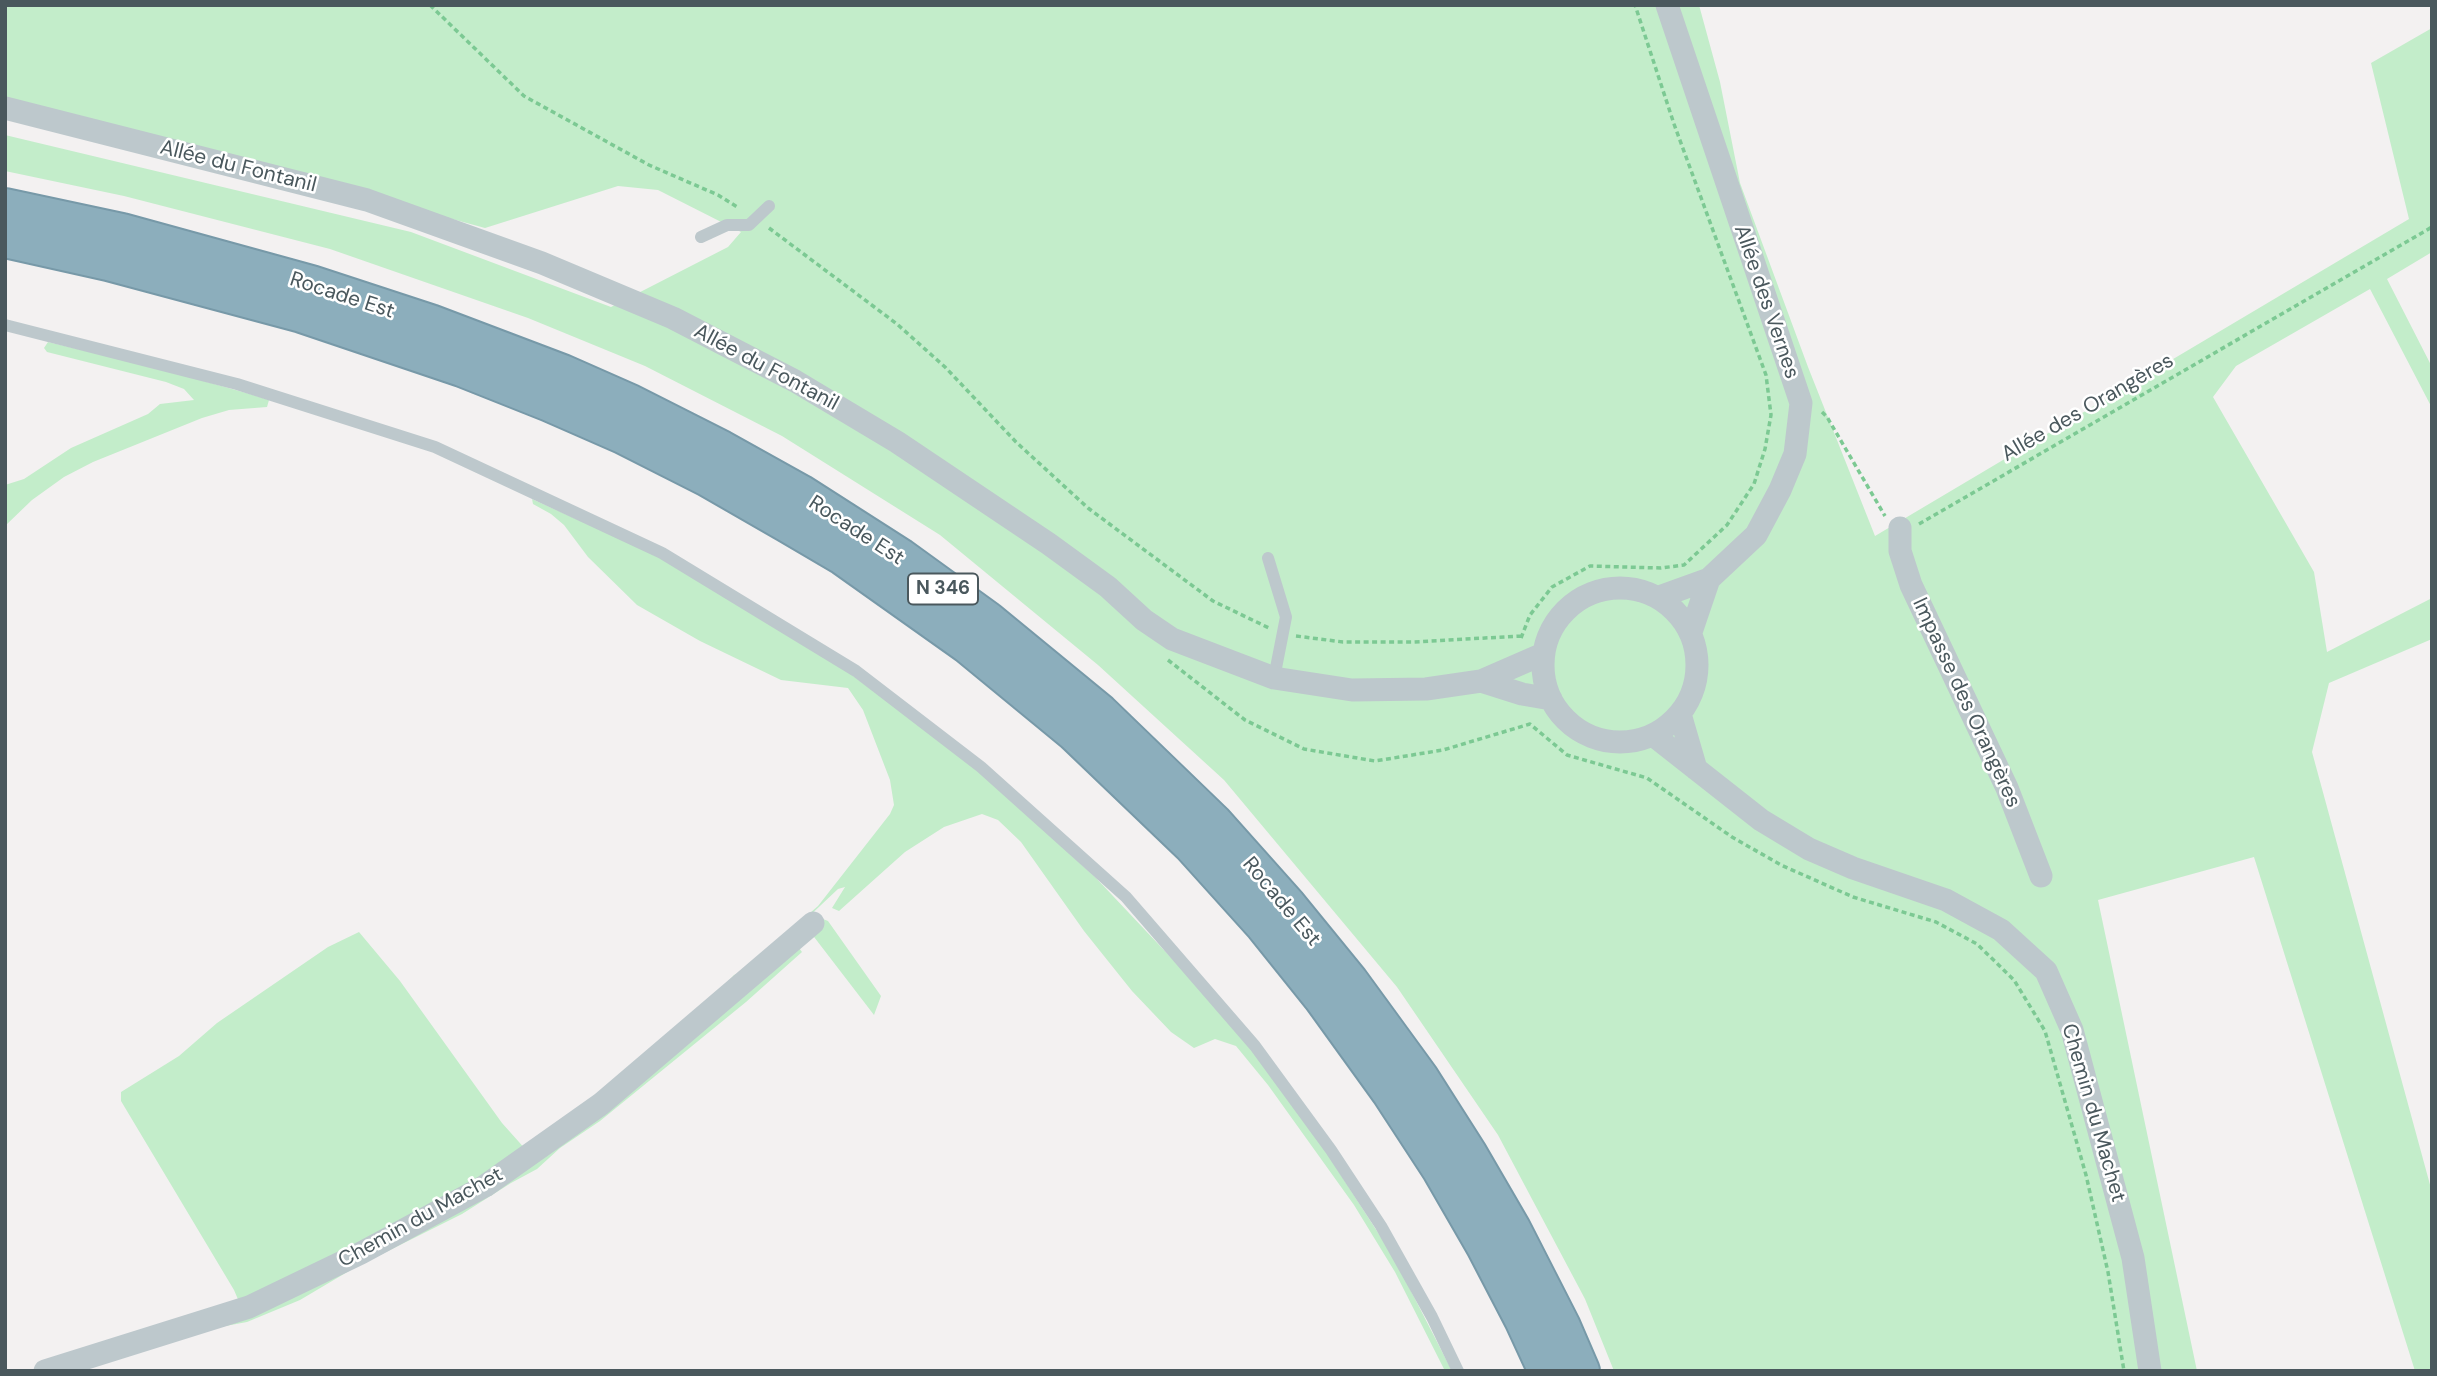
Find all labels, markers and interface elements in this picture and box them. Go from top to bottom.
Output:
street label: Allée du Fontanil [157,135,319,199]
street label: Allée des Vernes [1728,222,1804,382]
street label: Rocade Est [286,267,398,325]
street label: Allée du Fontanil [689,319,843,417]
street label: Allée des Orangères [1997,348,2179,468]
street label: Rocade Est [804,491,908,571]
road number: N 346 [908,574,978,604]
street label: Impasse des Orangères [1906,594,2026,812]
street label: Rocade Est [1236,852,1326,952]
street label: Chemin du Machet [2056,1021,2130,1205]
street label: Chemin du Machet [334,1162,508,1274]

